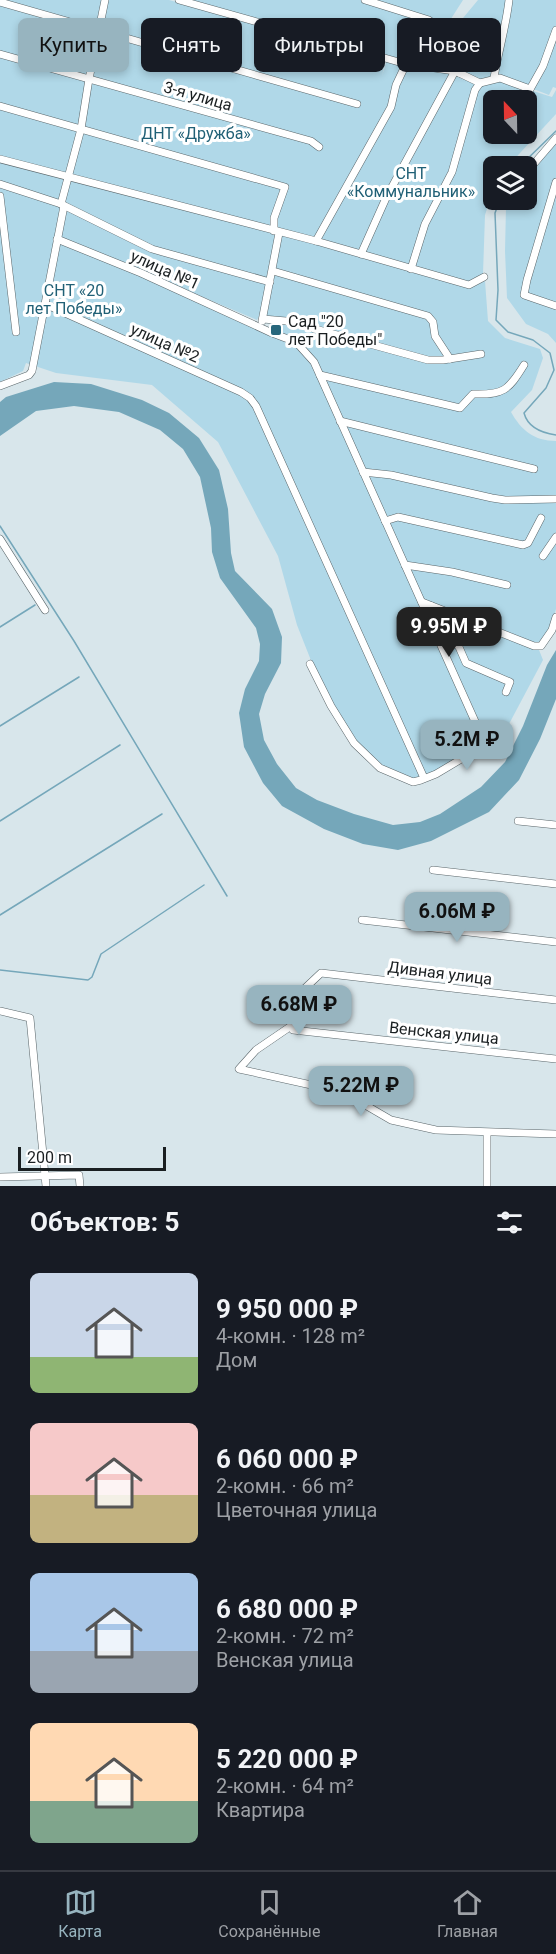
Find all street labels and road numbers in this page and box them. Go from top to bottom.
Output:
street label: 3-я улица [162,77,234,115]
street label: улица №1 [128,246,202,294]
street label: улица №2 [128,319,202,367]
street label: Дивная улица [387,957,493,989]
street label: Венская улица [388,1018,500,1048]

